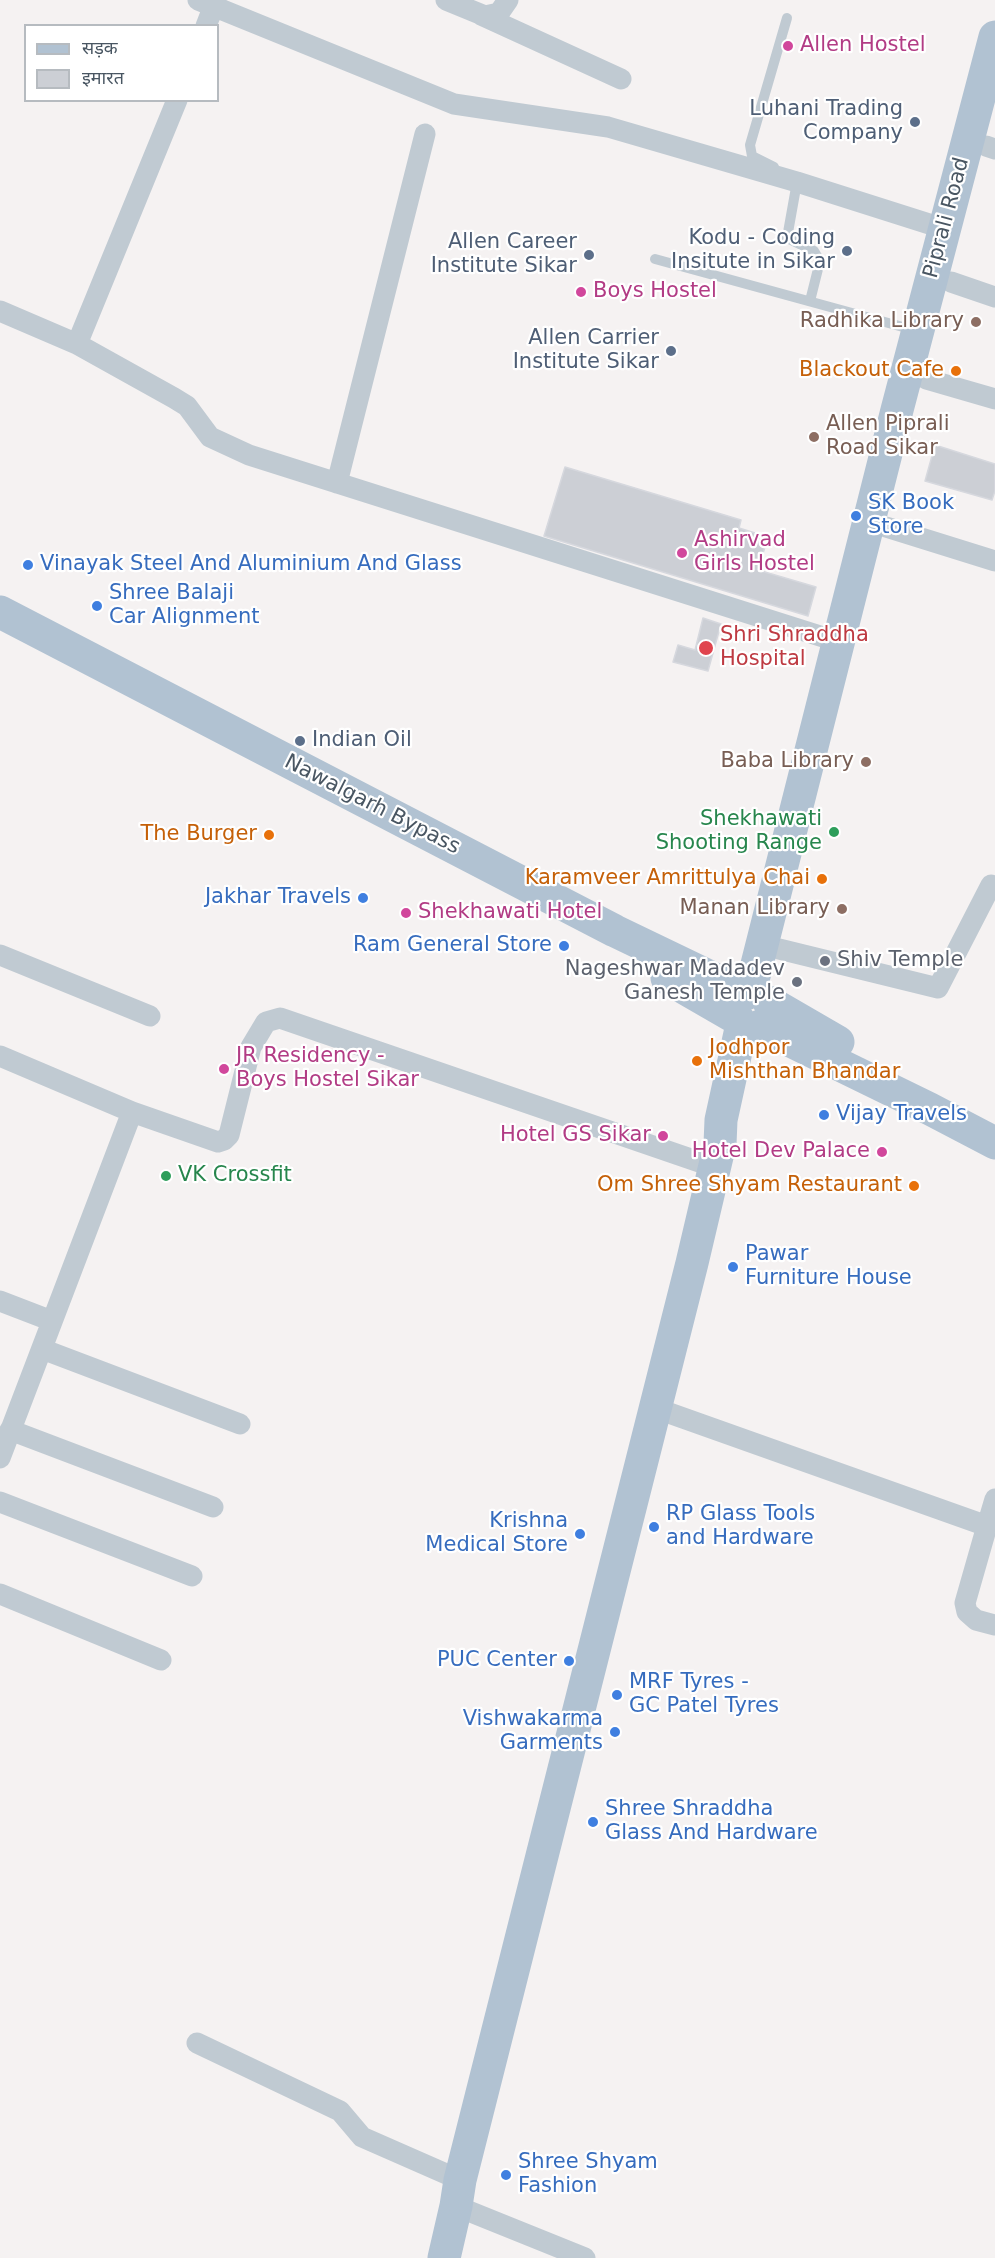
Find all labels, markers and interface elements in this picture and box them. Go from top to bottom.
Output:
legend [24,24,219,102]
place label: Allen Hostel [800,33,926,59]
text: सड़क [82,37,118,58]
marker: Allen Hostel [781,39,795,53]
text: इमारत [82,67,124,88]
place label: Luhani Trading Company [749,97,903,147]
marker: Luhani Trading Company [908,115,922,129]
street label: Piprali Road [919,155,975,281]
place label: Kodu - Coding Insitute in Sikar [671,226,835,276]
place label: Allen Career Institute Sikar [431,230,577,280]
marker: Kodu - Coding Insitute in Sikar [840,244,854,258]
marker: Allen Career Institute Sikar [582,248,596,262]
place label: Boys Hostel [593,279,717,305]
marker: Boys Hostel [574,285,588,299]
place label: Radhika Library [800,309,964,335]
marker: Radhika Library [969,315,983,329]
place label: Allen Carrier Institute Sikar [513,326,659,376]
marker: Allen Carrier Institute Sikar [664,344,678,358]
place label: Blackout Cafe [799,358,944,384]
marker: Blackout Cafe [949,364,963,378]
place label: Allen Piprali Road Sikar [826,412,949,462]
marker: Allen Piprali Road Sikar [807,430,821,444]
place label: SK Book Store [868,491,954,541]
marker: SK Book Store [849,509,863,523]
place label: Ashirvad Girls Hostel [694,528,815,578]
marker: Ashirvad Girls Hostel [675,546,689,560]
place label: Vinayak Steel And Aluminium And Glass [40,552,462,578]
marker: Vinayak Steel And Aluminium And Glass [21,558,35,572]
place label: Shree Balaji Car Alignment [109,581,259,631]
marker: Shree Balaji Car Alignment [90,599,104,613]
place label: Shri Shraddha Hospital [720,623,869,673]
marker: Shri Shraddha Hospital [697,639,715,657]
place label: Indian Oil [312,728,412,754]
marker: Indian Oil [293,734,307,748]
place label: Baba Library [720,749,854,775]
street label: Nawalgarh Bypass [280,750,464,860]
marker: Baba Library [859,755,873,769]
place label: Shekhawati Shooting Range [656,807,822,857]
place label: The Burger [140,822,257,848]
marker: Shekhawati Shooting Range [827,825,841,839]
marker: The Burger [262,828,276,842]
place label: Karamveer Amrittulya Chai [525,866,810,892]
marker: Karamveer Amrittulya Chai [815,872,829,886]
place label: Jakhar Travels [205,885,351,911]
marker: Jakhar Travels [356,891,370,905]
place label: Manan Library [679,896,830,922]
place label: Shekhawati Hotel [418,900,602,926]
marker: Manan Library [835,902,849,916]
marker: Shekhawati Hotel [399,906,413,920]
place label: Ram General Store [353,933,552,959]
marker: Ram General Store [557,939,571,953]
place label: Shiv Temple [837,948,963,974]
marker: Shiv Temple [818,954,832,968]
place label: Nageshwar Madadev Ganesh Temple [565,957,785,1007]
marker: Nageshwar Madadev Ganesh Temple [790,975,804,989]
place label: Jodhpor Mishthan Bhandar [709,1036,900,1086]
place label: JR Residency - Boys Hostel Sikar [236,1044,419,1094]
marker: Jodhpor Mishthan Bhandar [690,1054,704,1068]
marker: JR Residency - Boys Hostel Sikar [217,1062,231,1076]
place label: Vijay Travels [836,1102,967,1128]
marker: Vijay Travels [817,1108,831,1122]
place label: Hotel GS Sikar [500,1123,651,1149]
marker: Hotel GS Sikar [656,1129,670,1143]
place label: Hotel Dev Palace [692,1139,870,1165]
marker: Hotel Dev Palace [875,1145,889,1159]
place label: VK Crossfit [178,1163,292,1189]
marker: VK Crossfit [159,1169,173,1183]
place label: Om Shree Shyam Restaurant [597,1173,902,1199]
marker: Om Shree Shyam Restaurant [907,1179,921,1193]
place label: Pawar Furniture House [745,1242,912,1292]
marker: Pawar Furniture House [726,1260,740,1274]
place label: RP Glass Tools and Hardware [666,1502,815,1552]
place label: Krishna Medical Store [425,1509,568,1559]
marker: RP Glass Tools and Hardware [647,1520,661,1534]
marker: Krishna Medical Store [573,1527,587,1541]
place label: PUC Center [437,1648,557,1674]
marker: PUC Center [562,1654,576,1668]
place label: MRF Tyres - GC Patel Tyres [629,1670,779,1720]
marker: MRF Tyres - GC Patel Tyres [610,1688,624,1702]
place label: Vishwakarma Garments [463,1707,603,1757]
marker: Vishwakarma Garments [608,1725,622,1739]
place label: Shree Shraddha Glass And Hardware [605,1797,818,1847]
marker: Shree Shraddha Glass And Hardware [586,1815,600,1829]
place label: Shree Shyam Fashion [518,2150,658,2200]
marker: Shree Shyam Fashion [499,2168,513,2182]

